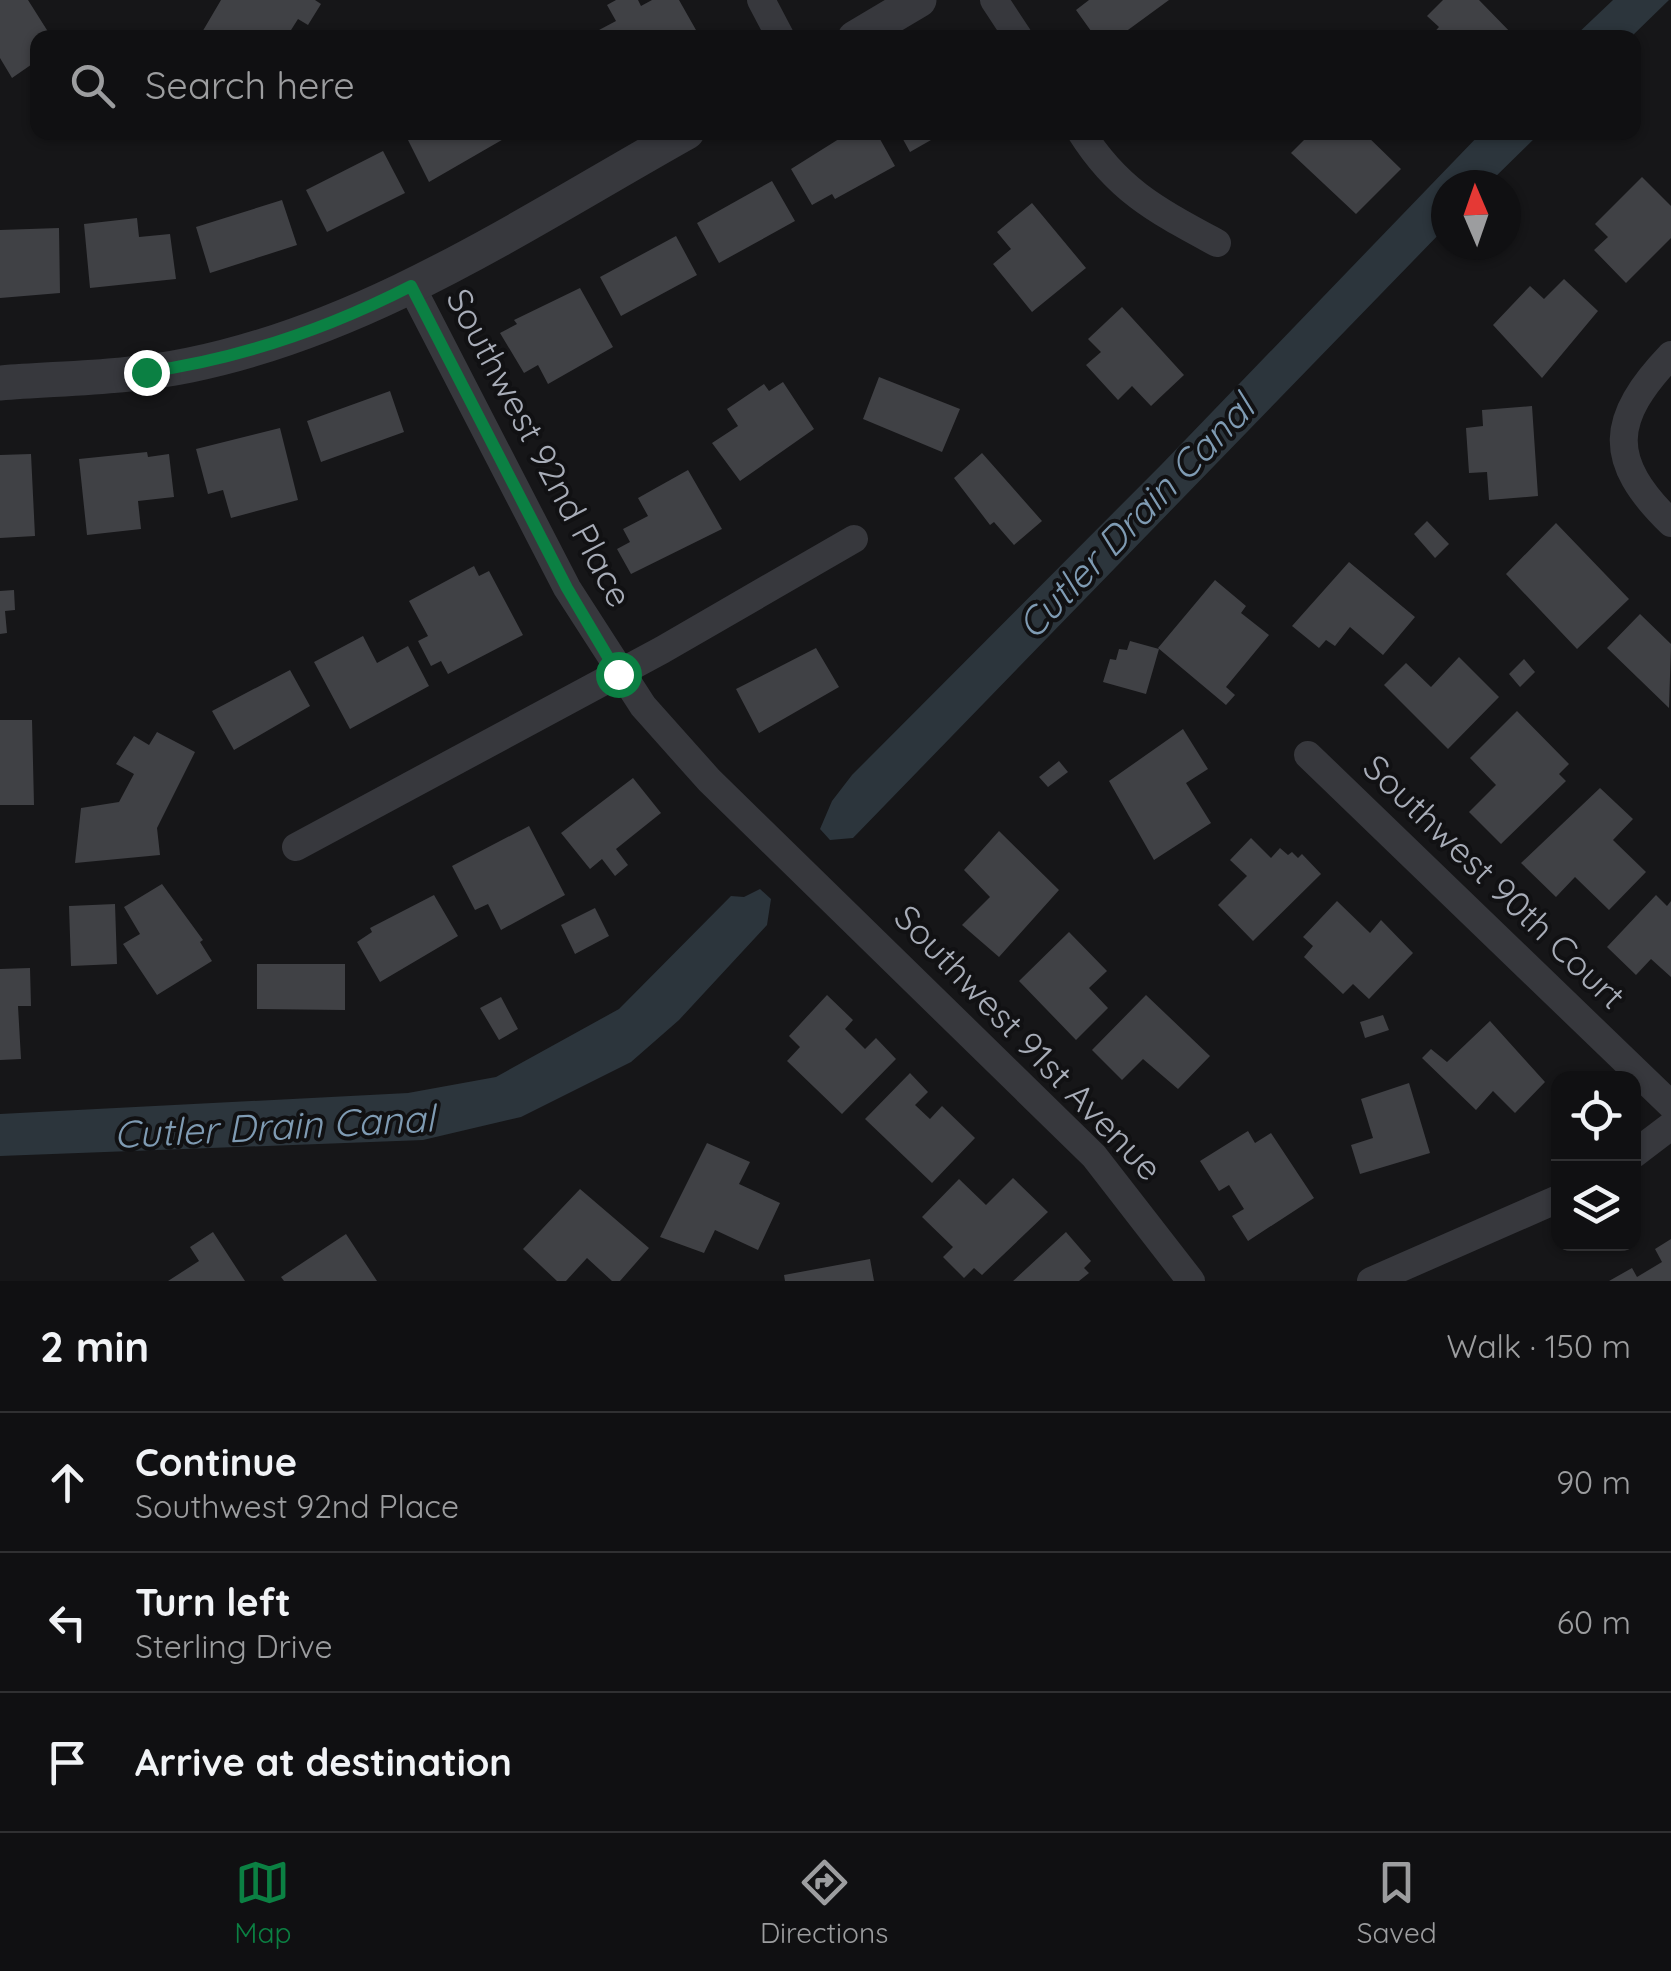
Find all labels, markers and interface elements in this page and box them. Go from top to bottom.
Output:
search box [30,30,1641,140]
icon: search [65,58,120,113]
text: Search here [145,61,355,109]
north arrow [1431,170,1521,260]
street label: Southwest 92nd Place [437,281,642,614]
route end [124,350,170,396]
water label: Cutler Drain Canal [1007,381,1267,648]
route start [596,652,642,698]
street label: Southwest 90th Court [1354,745,1635,1018]
street label: Southwest 91st Avenue [886,895,1172,1189]
map controls [1551,1071,1641,1251]
button: locate [1551,1071,1641,1161]
water label: Cutler Drain Canal [113,1093,440,1158]
button: layers [1551,1161,1641,1251]
text: 2 min [40,1320,149,1373]
text: Walk · 150 m [1447,1326,1631,1366]
text: Continue [135,1438,297,1486]
icon: ahead [40,1455,95,1510]
text: 90 m [1556,1462,1631,1502]
text: Southwest 92nd Place [135,1486,459,1526]
text: Turn left [135,1578,291,1626]
icon: left [40,1595,95,1650]
text: 60 m [1557,1602,1631,1642]
text: Sterling Drive [135,1626,333,1666]
icon: arrive [40,1735,95,1790]
text: Arrive at destination [135,1738,512,1786]
tab: Map [234,1855,291,1950]
tab: Directions [760,1855,888,1950]
tab: Saved [1357,1855,1437,1950]

